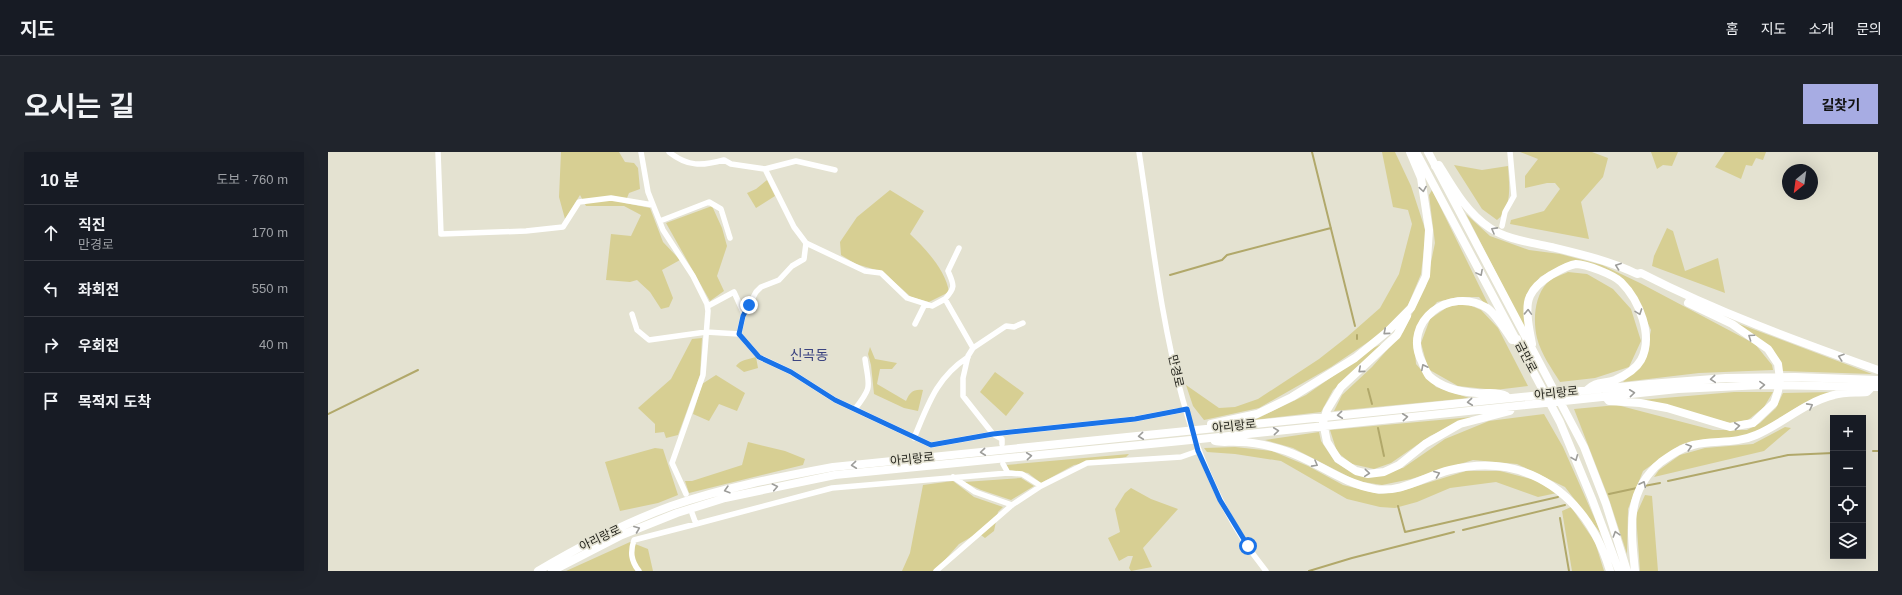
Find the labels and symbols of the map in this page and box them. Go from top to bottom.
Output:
north arrow [1782,164,1818,200]
one-way arrow [1418,186,1427,192]
one-way arrow [1491,227,1498,234]
one-way arrow [1615,262,1622,270]
one-way arrow [1475,269,1483,276]
route end [740,296,758,314]
one-way arrow [1635,308,1643,315]
one-way arrow [1524,309,1533,315]
one-way arrow [1384,328,1391,335]
one-way arrow [1748,335,1755,342]
street label: 금만로 [1512,339,1540,375]
district label: 신곡동 [790,347,828,363]
street label: 만경로 [1165,353,1187,389]
one-way arrow [1838,353,1845,362]
one-way arrow [1421,364,1429,371]
one-way arrow [1358,365,1365,372]
one-way arrow [1710,374,1716,383]
one-way arrow [1759,381,1765,389]
street label: 아리랑로 [1533,384,1579,402]
one-way arrow [1629,389,1635,398]
one-way arrow [1467,397,1473,406]
one-way arrow [1805,403,1813,410]
one-way arrow [1337,410,1344,419]
one-way arrow [1402,413,1408,422]
street label: 아리랑로 [1211,417,1257,435]
one-way arrow [1733,422,1740,431]
one-way arrow [1273,426,1279,435]
one-way arrow [1137,431,1144,440]
one-way arrow [1685,443,1692,452]
one-way arrow [980,447,986,456]
street label: 아리랑로 [889,450,935,468]
one-way arrow [1026,451,1032,460]
one-way arrow [1571,454,1579,461]
one-way arrow [851,460,857,469]
one-way arrow [1311,460,1318,467]
one-way arrow [1364,468,1370,477]
one-way arrow [1434,471,1441,479]
one-way arrow [1638,480,1646,488]
one-way arrow [772,483,778,491]
one-way arrow [723,485,730,494]
street label: 아리랑로 [577,522,623,554]
one-way arrow [633,526,641,534]
one-way arrow [1612,530,1620,537]
route start [1239,537,1257,555]

